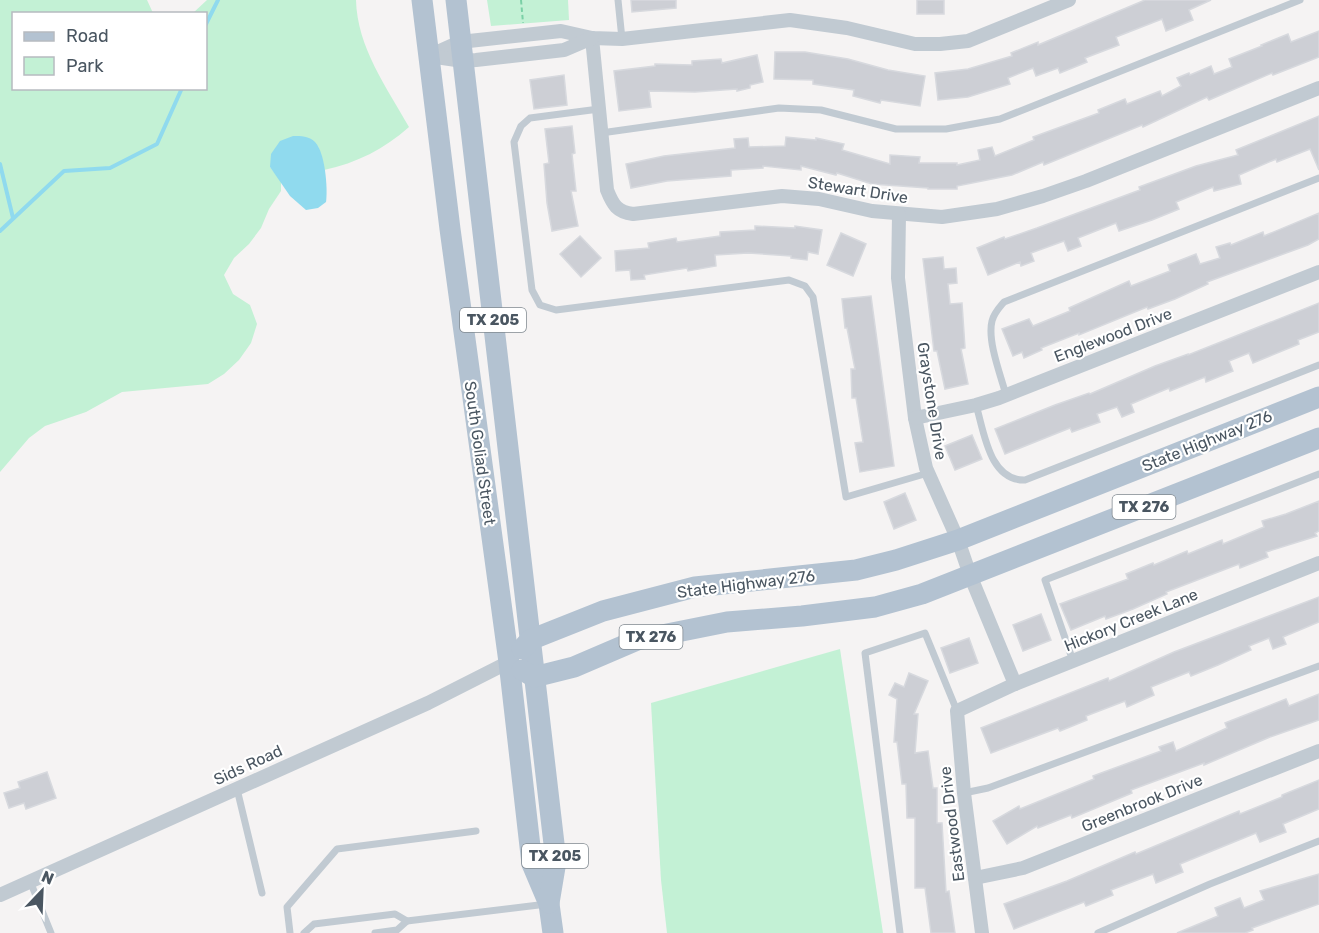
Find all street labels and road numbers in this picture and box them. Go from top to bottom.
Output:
street label: Stewart Drive [807,173,909,207]
street label: Englewood Drive [1051,304,1175,366]
road number: TX 205 [460,308,526,332]
street label: Graystone Drive [913,341,951,461]
street label: South Goliad Street [460,380,500,526]
street label: State Highway 276 [1139,406,1275,476]
road number: TX 276 [1112,495,1176,519]
street label: State Highway 276 [676,566,816,602]
street label: Hickory Creek Lane [1061,584,1201,656]
road number: TX 276 [620,625,682,649]
street label: Sids Road [211,741,285,789]
street label: Eastwood Drive [936,765,968,883]
street label: Greenbrook Drive [1079,770,1205,836]
road number: TX 205 [522,844,588,868]

